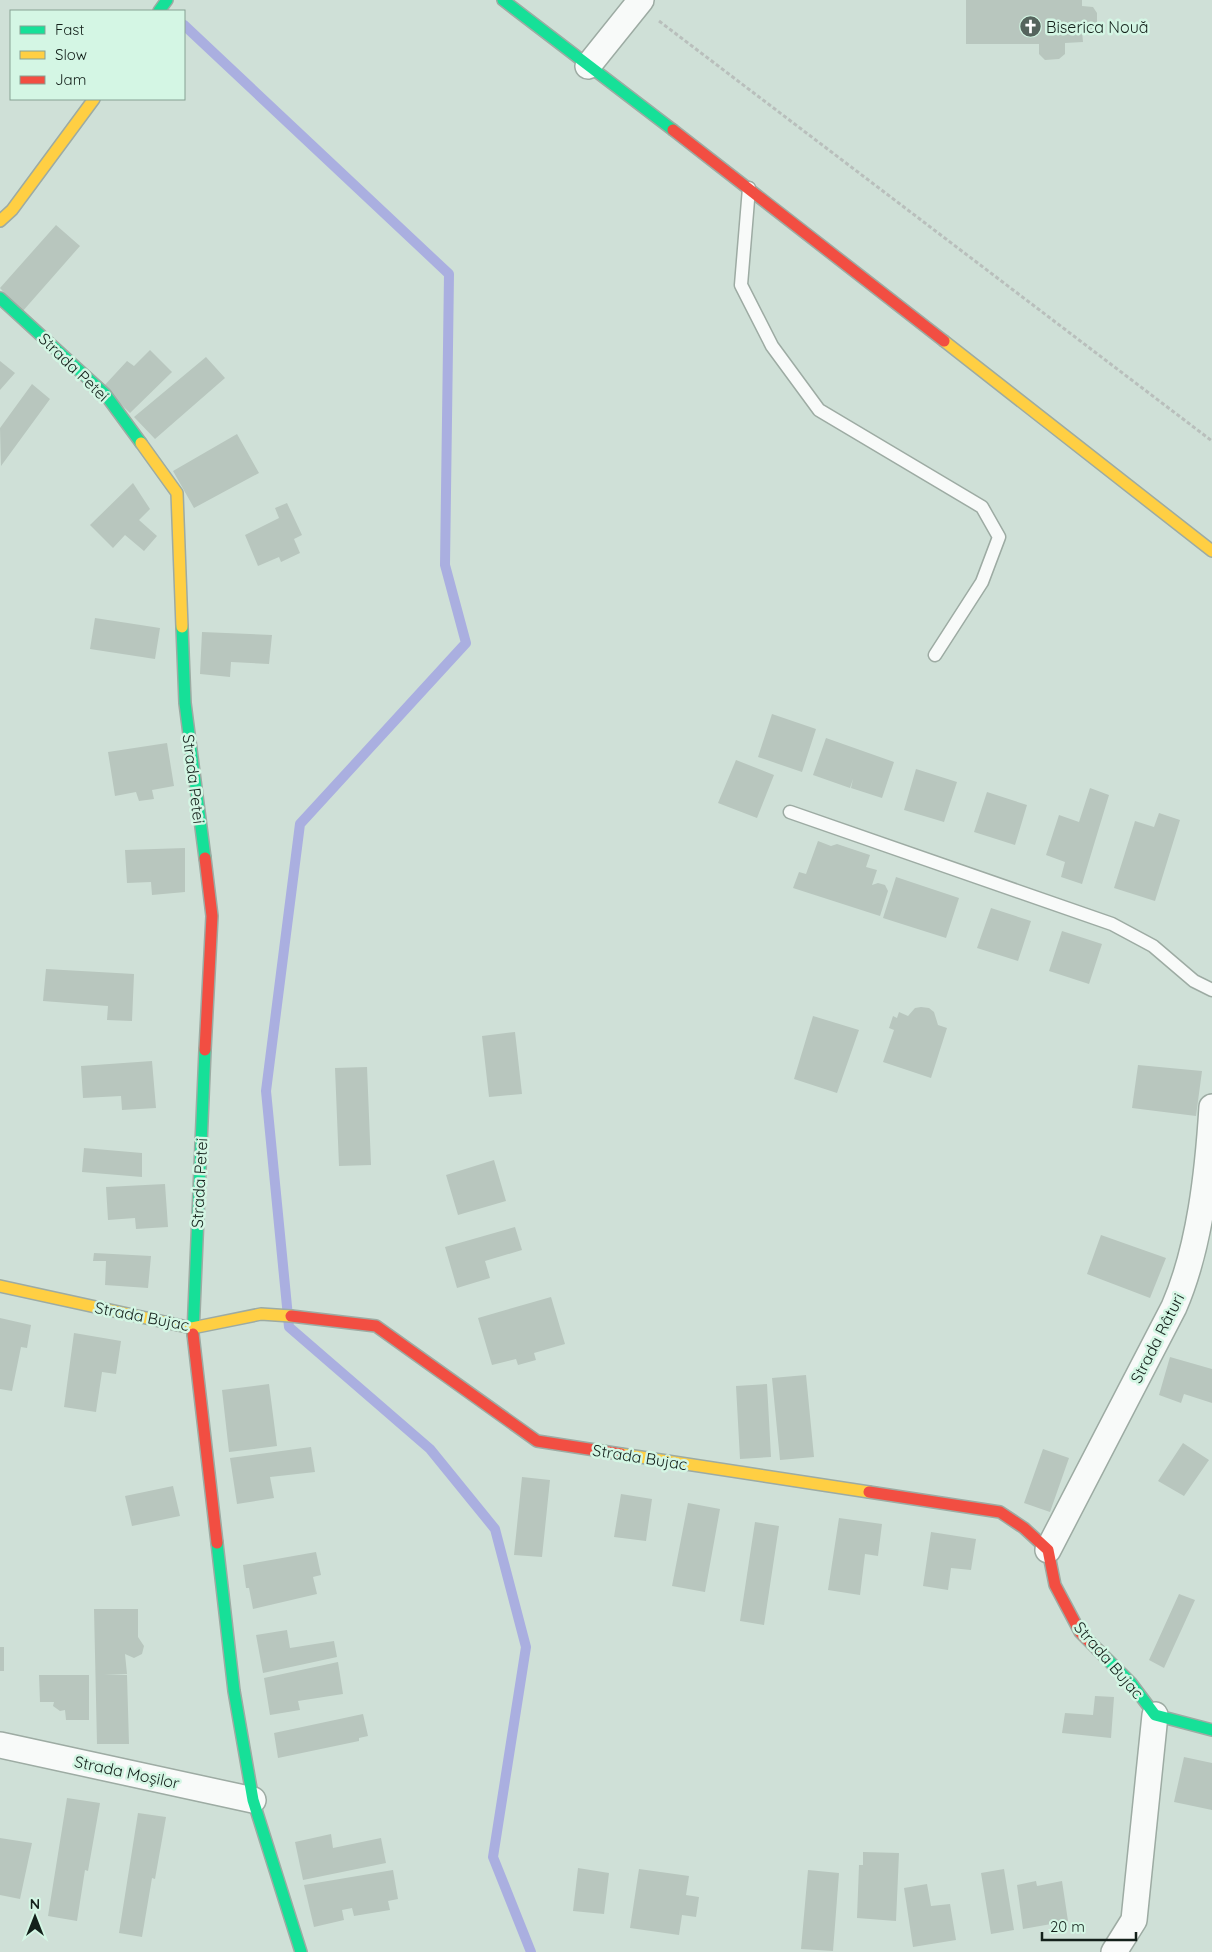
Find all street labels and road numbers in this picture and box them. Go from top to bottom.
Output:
street label: Strada Petei [35,329,113,405]
street label: Strada Petei [179,733,209,825]
street label: Strada Petei [187,1137,211,1229]
street label: Strada Râturi [1126,1290,1188,1386]
street label: Strada Bujac [93,1297,191,1335]
street label: Strada Bujac [591,1440,689,1474]
street label: Strada Bujac [1070,1617,1148,1703]
street label: Strada Moșilor [73,1751,181,1793]

